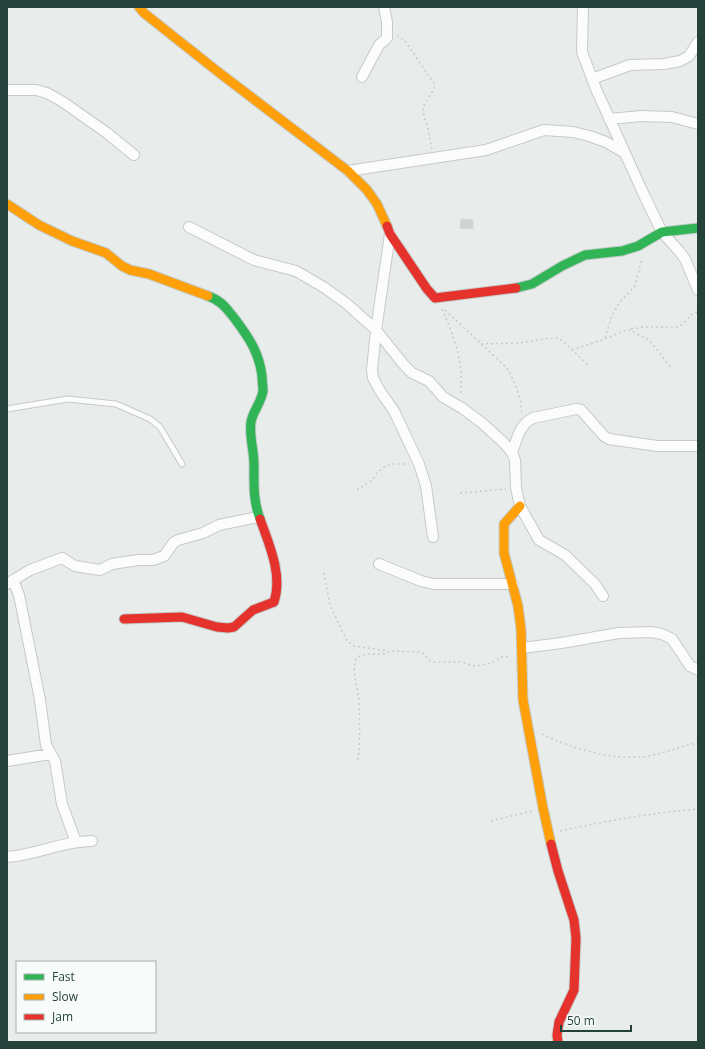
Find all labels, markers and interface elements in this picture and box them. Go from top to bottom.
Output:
legend [16,961,156,1033]
text: Fast [52,968,75,985]
text: Slow [52,988,79,1005]
scale bar [561,1007,631,1033]
text: Jam [51,1008,73,1025]
text: 50 m [567,1012,595,1029]

